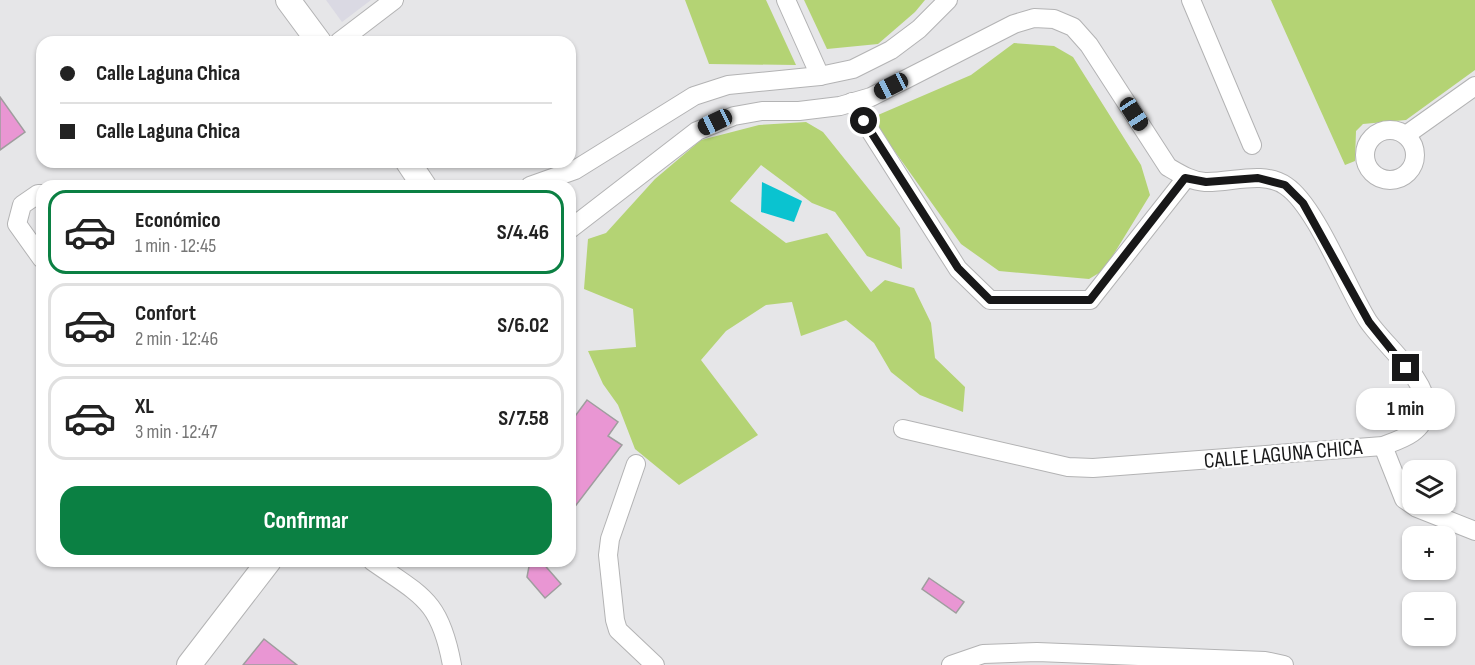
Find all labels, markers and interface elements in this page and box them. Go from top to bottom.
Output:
text: Calle Laguna Chica [96,60,240,87]
car [871,70,911,102]
car [1117,94,1151,134]
car [695,106,735,138]
route start [850,107,877,134]
text: Calle Laguna Chica [96,118,240,145]
icon: car [63,205,117,259]
text: Económico [135,207,221,234]
text: S/4.46 [497,219,549,246]
text: 1 min · 12:45 [135,234,216,258]
icon: car [63,298,117,352]
text: Confort [135,300,196,327]
text: S/6.02 [497,312,549,339]
text: 2 min · 12:46 [135,327,218,351]
route end [1392,354,1419,381]
callout: 1 min [1356,389,1456,431]
icon: car [63,391,117,445]
text: XL [135,393,154,420]
text: 1 min [1387,397,1424,421]
text: S/7.58 [498,405,549,432]
text: 3 min · 12:47 [135,420,217,444]
street label: CALLE LAGUNA CHICA [1203,434,1364,475]
map controls [1402,460,1456,646]
button: layers [1402,460,1456,514]
button: Confirmar [60,486,552,555]
button: + [1402,526,1456,580]
button: − [1402,592,1456,646]

